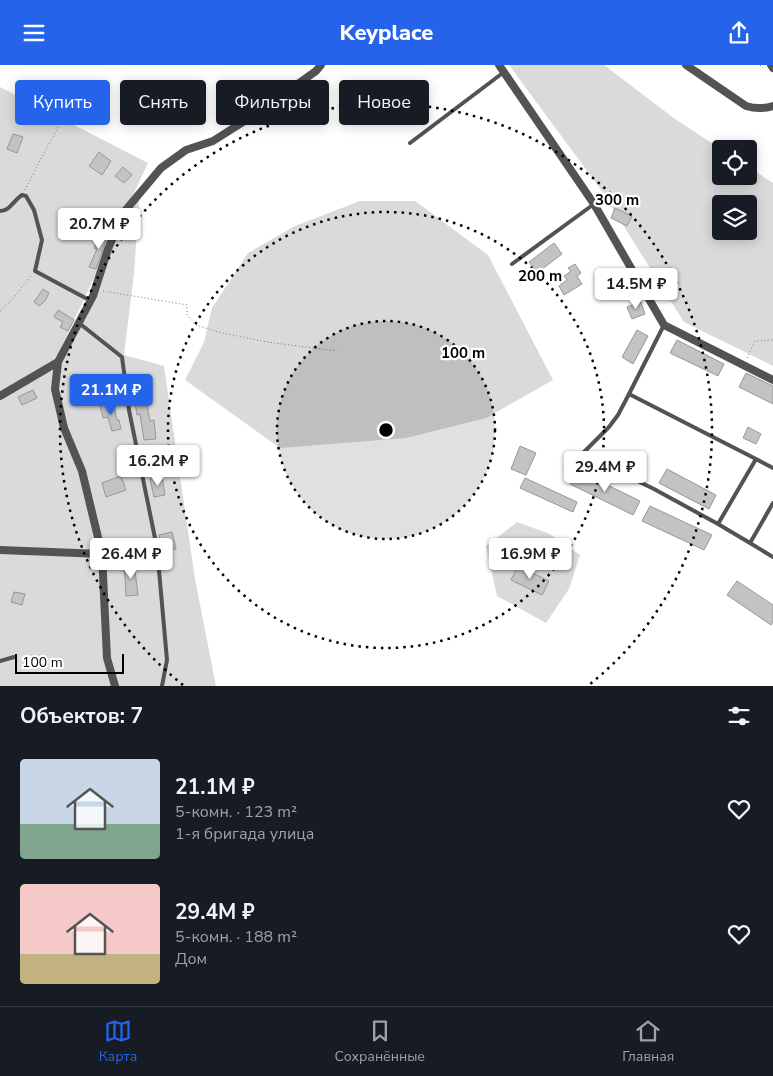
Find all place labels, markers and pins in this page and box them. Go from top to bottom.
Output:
pin: 20.7M ₽ [53,207,145,250]
pin: 14.5M ₽ [590,267,682,310]
pin: 21.1M ₽ [65,373,157,416]
centre of rings [377,421,395,439]
pin: 16.2M ₽ [112,445,204,487]
pin: 29.4M ₽ [559,451,651,493]
pin: 26.4M ₽ [85,537,177,580]
pin: 16.9M ₽ [484,537,576,580]

